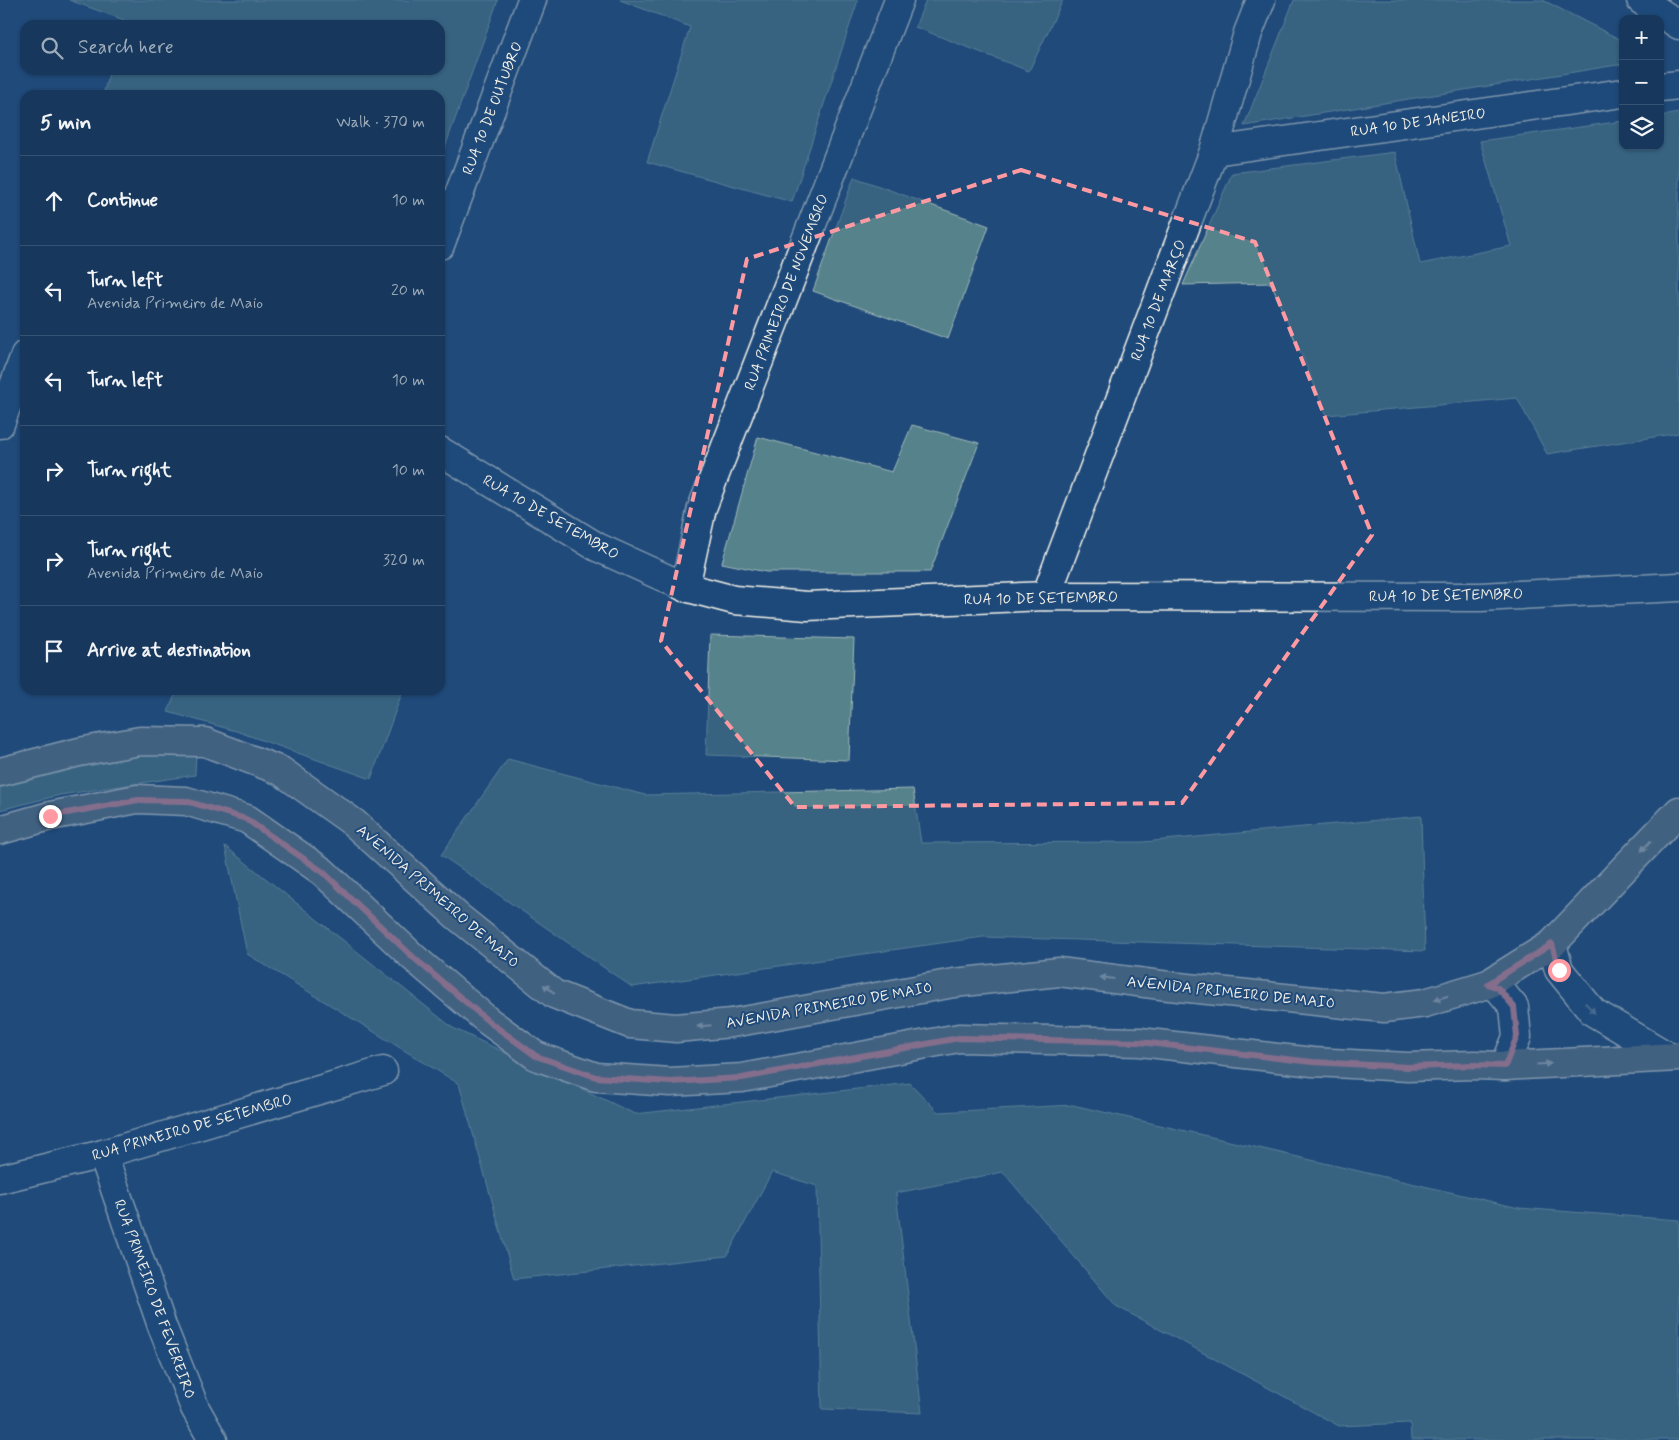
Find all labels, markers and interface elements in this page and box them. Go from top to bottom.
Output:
map controls [1619,15,1664,150]
button: + [1619,15,1664,60]
search box [20,20,445,75]
icon: search [38,34,66,62]
text: Search here [78,35,174,60]
street label: RUA 10 DE OUTUBRO [458,39,528,178]
button: − [1619,60,1664,105]
street label: RUA 10 DE JANEIRO [1349,104,1487,142]
button: layers [1619,105,1664,150]
text: 5 min [40,109,92,137]
text: Walk · 370 m [336,112,425,133]
icon: ahead [40,187,68,215]
text: Continue [87,188,158,213]
text: 10 m [392,190,425,211]
street label: RUA PRIMEIRO DE NOVEMBRO [740,191,834,393]
street label: RUA 10 DE MARÇO [1127,237,1191,364]
text: Turn left [87,268,163,293]
icon: left [40,277,68,305]
text: 20 m [391,280,425,301]
text: Avenida Primeiro de Maio [87,293,263,314]
icon: left [40,367,68,395]
text: Turn left [87,368,163,393]
text: 10 m [392,370,425,391]
icon: right [40,457,68,485]
text: Turn right [87,458,171,483]
text: 10 m [392,460,425,481]
street label: RUA 10 DE SETEMBRO [479,471,622,565]
text: Turn right [87,538,171,563]
icon: right [40,547,68,575]
text: 320 m [383,550,425,571]
text: Avenida Primeiro de Maio [87,563,263,584]
street label: RUA 10 DE SETEMBRO [1369,585,1523,607]
street label: RUA 10 DE SETEMBRO [964,588,1118,610]
icon: arrive [40,637,68,665]
text: Arrive at destination [87,638,251,663]
route end [39,805,62,828]
street label: AVENIDA PRIMEIRO DE MAIO [352,821,523,973]
one-way arrow [1640,840,1652,852]
route start [1548,959,1571,982]
street label: AVENIDA PRIMEIRO DE MAIO [1126,972,1336,1014]
one-way arrow [1098,974,1114,982]
street label: AVENIDA PRIMEIRO DE MAIO [724,978,934,1034]
one-way arrow [543,984,556,995]
one-way arrow [1434,994,1449,1002]
one-way arrow [1585,1001,1596,1014]
one-way arrow [696,1022,712,1030]
one-way arrow [1536,1059,1552,1067]
street label: RUA PRIMEIRO DE SETEMBRO [90,1090,295,1166]
street label: RUA PRIMEIRO DE FEVEREIRO [109,1197,200,1402]

